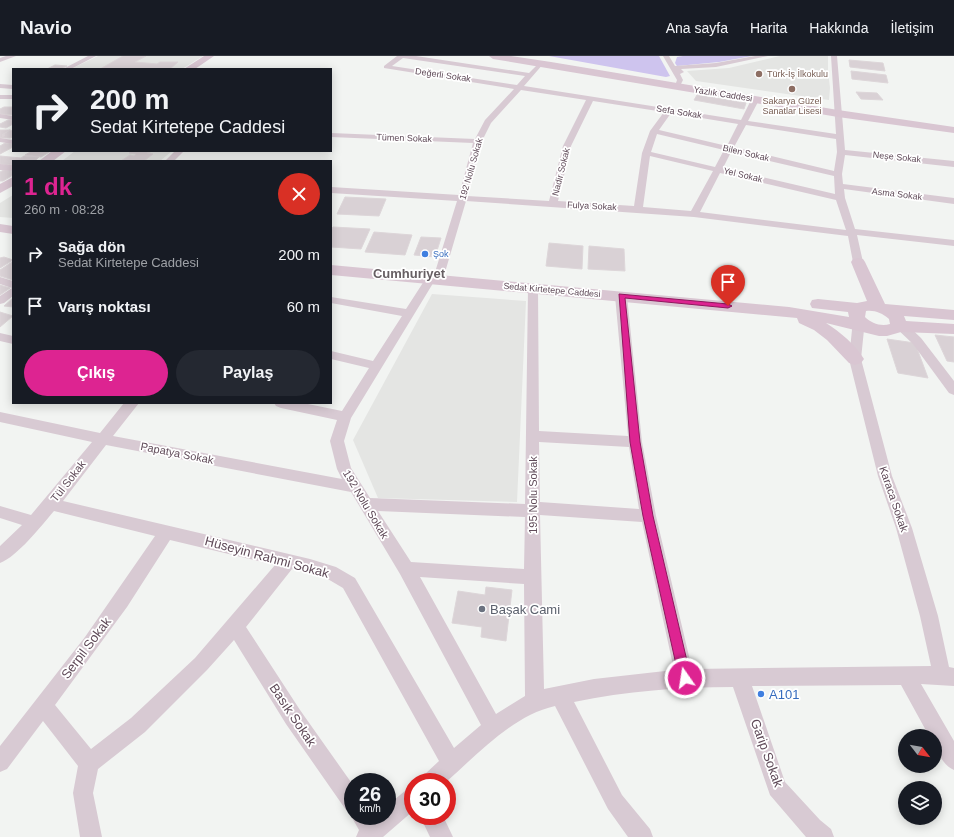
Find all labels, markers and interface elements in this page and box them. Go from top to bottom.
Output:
text: Navio [20,17,72,38]
text: Ana sayfa [666,20,728,36]
text: Harita [750,20,787,36]
text: Hakkında [809,20,868,36]
text: İletişim [890,20,934,36]
street label: Değerli Sokak [415,66,472,84]
marker: Türk-İş İlkokulu [754,69,764,79]
place label: Türk-İş İlkokulu [767,69,828,79]
icon: right [24,84,76,136]
text: 200 m [90,84,169,115]
street label: Yazlık Caddesi [693,84,753,104]
marker: Sakarya Güzel Sanatlar Lisesi [787,84,797,94]
place label: Sakarya Güzel Sanatlar Lisesi [762,96,822,116]
street label: Sefa Sokak [655,103,703,121]
text: Sedat Kirtetepe Caddesi [90,117,285,137]
street label: Tümen Sokak [376,132,432,144]
street label: 192 Nolu Sokak [457,137,485,201]
street label: Bilen Sokak [722,143,771,163]
street label: Nadir Sokak [550,147,572,197]
street label: Neşe Sokak [872,149,922,165]
street label: Yel Sokak [723,166,764,184]
text: 1 dk [24,173,72,200]
button: close [278,173,320,215]
street label: Asma Sokak [871,186,923,202]
street label: Fulya Sokak [567,200,617,212]
text: 260 m · 08:28 [24,202,104,217]
text: Sağa dön [58,238,126,255]
icon: right [24,243,46,265]
text: 200 m [278,246,320,263]
marker: Şok [420,249,430,259]
place label: Şok [433,249,449,259]
text: Sedat Kirtetepe Caddesi [58,255,199,270]
pin [711,265,745,306]
district label: Cumhuriyet [373,266,446,281]
icon: arrive [717,271,739,293]
street label: Sedat Kirtetepe Caddesi [503,281,601,299]
icon: arrive [24,295,46,317]
text: Varış noktası [58,298,151,315]
text: 60 m [287,298,320,315]
button: Çıkış [24,350,168,396]
button: Paylaş [176,350,320,396]
street label: Papatya Sokak [140,440,215,466]
street label: 195 Nolu Sokak [527,456,539,534]
street label: Tül Sokak [48,458,88,504]
street label: Karaca Sokak [877,465,911,534]
street label: 192 Nolu Sokak [341,468,391,541]
street label: Hüseyin Rahmi Sokak [203,533,331,581]
place label: Başak Cami [490,602,560,617]
marker: Başak Cami [477,604,487,614]
street label: Serpil Sokak [58,614,114,682]
position arrow [664,657,706,699]
street label: Basık Sokak [267,681,320,750]
place label: A101 [769,687,799,702]
marker: A101 [756,689,766,699]
street label: Garip Sokak [748,717,786,790]
north arrow [898,729,942,773]
map controls [898,729,942,825]
speed limit sign: 30 [404,773,456,825]
button: layers [898,781,942,825]
text: 26 [359,783,381,805]
text: km/h [359,803,381,814]

